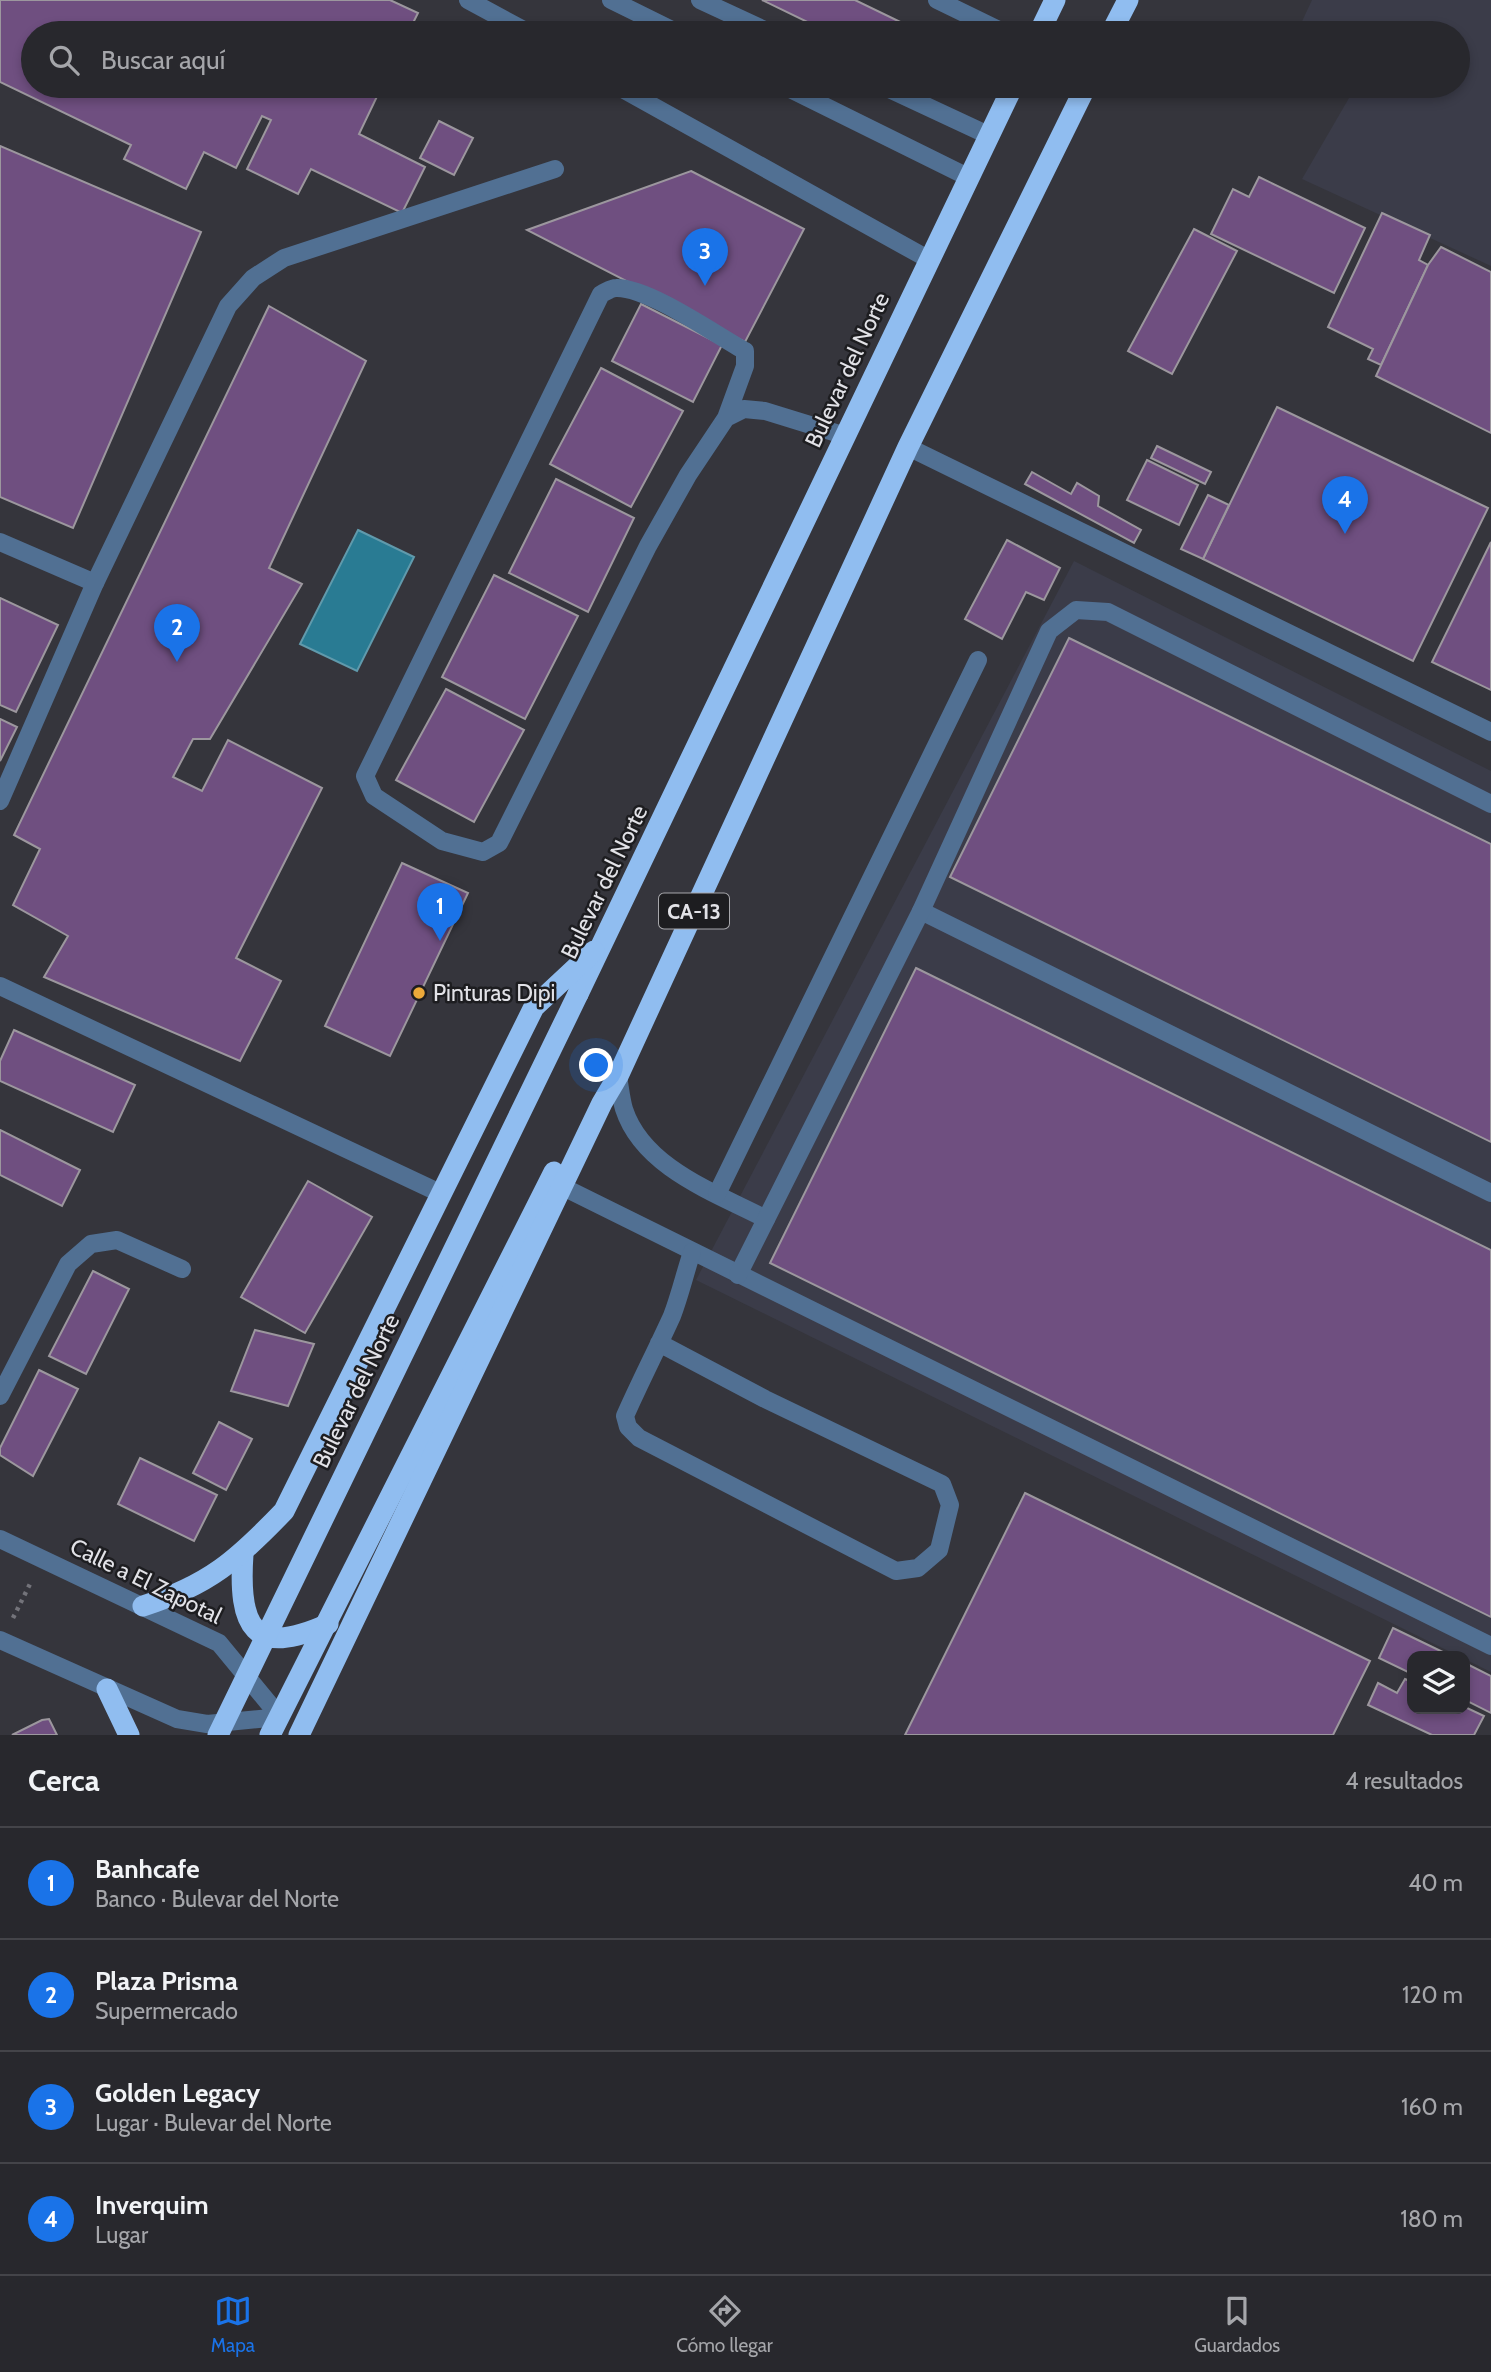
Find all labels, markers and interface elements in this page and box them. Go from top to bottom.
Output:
search box [21,21,1470,98]
icon: search [45,41,83,79]
text: Buscar aquí [101,44,225,76]
pin: 3 [682,228,728,286]
street label: Bulevar del Norte [799,288,895,452]
pin: 4 [1322,476,1368,534]
pin: 2 [154,604,200,662]
street label: Bulevar del Norte [555,800,653,964]
pin: 1 [417,883,463,941]
road number: CA-13 [659,894,729,928]
place label: Pinturas Dipi [433,979,555,1007]
marker: Pinturas Dipi [411,985,427,1001]
your location [579,1048,613,1082]
street label: Bulevar del Norte [307,1309,405,1473]
street label: Calle a El Zapotal [66,1532,227,1630]
map controls [1407,1651,1470,1714]
button: layers [1407,1651,1470,1714]
text: Cerca [28,1762,100,1799]
text: 4 resultados [1345,1767,1463,1795]
text: Banhcafe [95,1853,200,1885]
text: 1 [47,1869,55,1897]
text: 40 m [1408,1869,1463,1897]
text: Banco · Bulevar del Norte [95,1885,339,1913]
text: Plaza Prisma [95,1965,238,1997]
text: 2 [45,1981,57,2009]
text: 120 m [1402,1981,1463,2009]
text: Supermercado [95,1997,238,2025]
text: Golden Legacy [95,2077,260,2109]
text: 3 [45,2093,57,2121]
text: 160 m [1401,2093,1463,2121]
text: Lugar · Bulevar del Norte [95,2109,332,2137]
text: Inverquim [95,2189,209,2221]
text: 4 [44,2205,58,2233]
text: 180 m [1400,2205,1463,2233]
text: Lugar [95,2221,148,2249]
tab: Mapa [211,2292,255,2357]
tab: Cómo llegar [676,2292,773,2357]
tab: Guardados [1194,2292,1280,2357]

